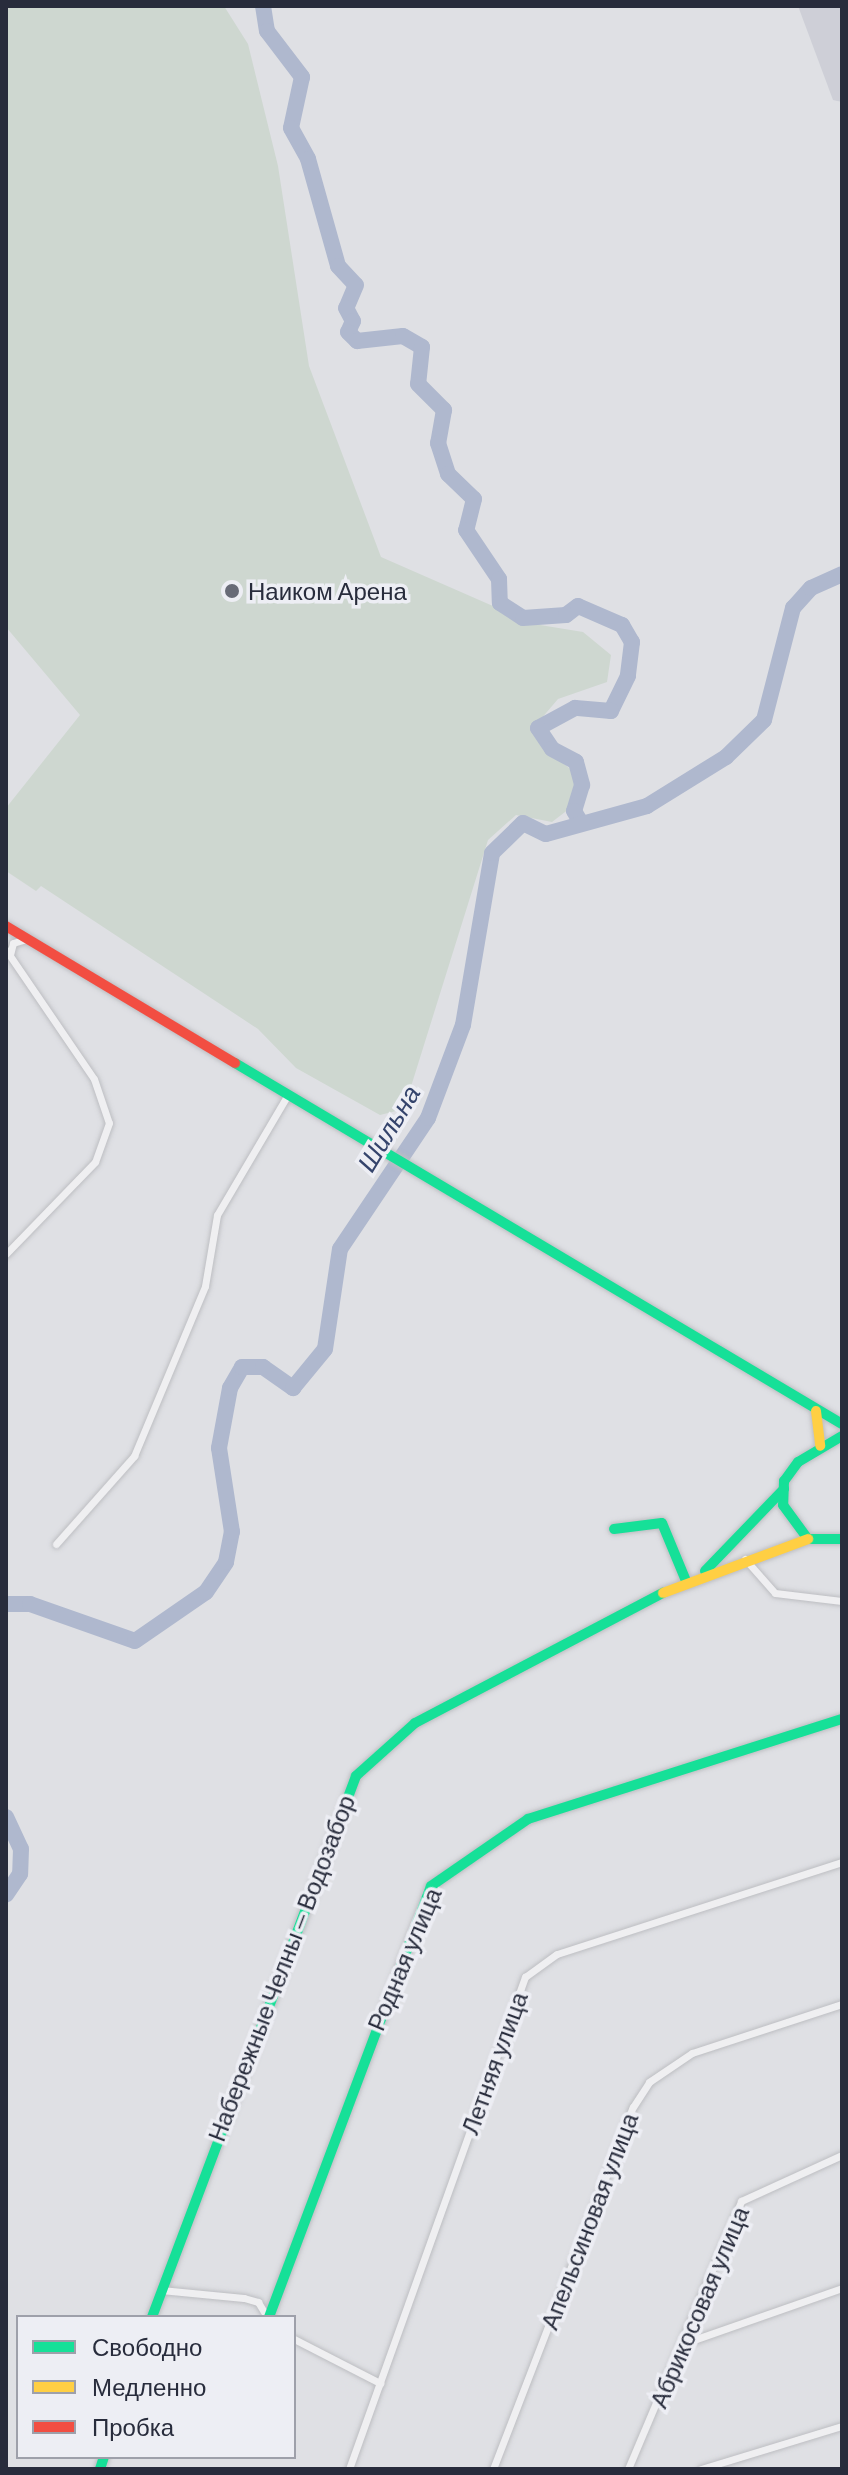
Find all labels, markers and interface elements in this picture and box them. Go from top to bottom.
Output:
place label: Наиком Арена [248,577,407,605]
marker: Наиком Арена [223,582,241,600]
water label: Шильна [350,1079,426,1177]
street label: Набережные Челны — Водозабор [202,1791,360,2145]
street label: Родная улица [361,1883,447,2035]
street label: Летняя улица [455,1988,533,2138]
street label: Апельсиновая улица [534,2109,644,2333]
street label: Абрикосовая улица [644,2202,754,2412]
legend [16,2315,296,2459]
text: Свободно [92,2332,202,2361]
text: Медленно [92,2372,206,2401]
text: Пробка [92,2412,174,2441]

